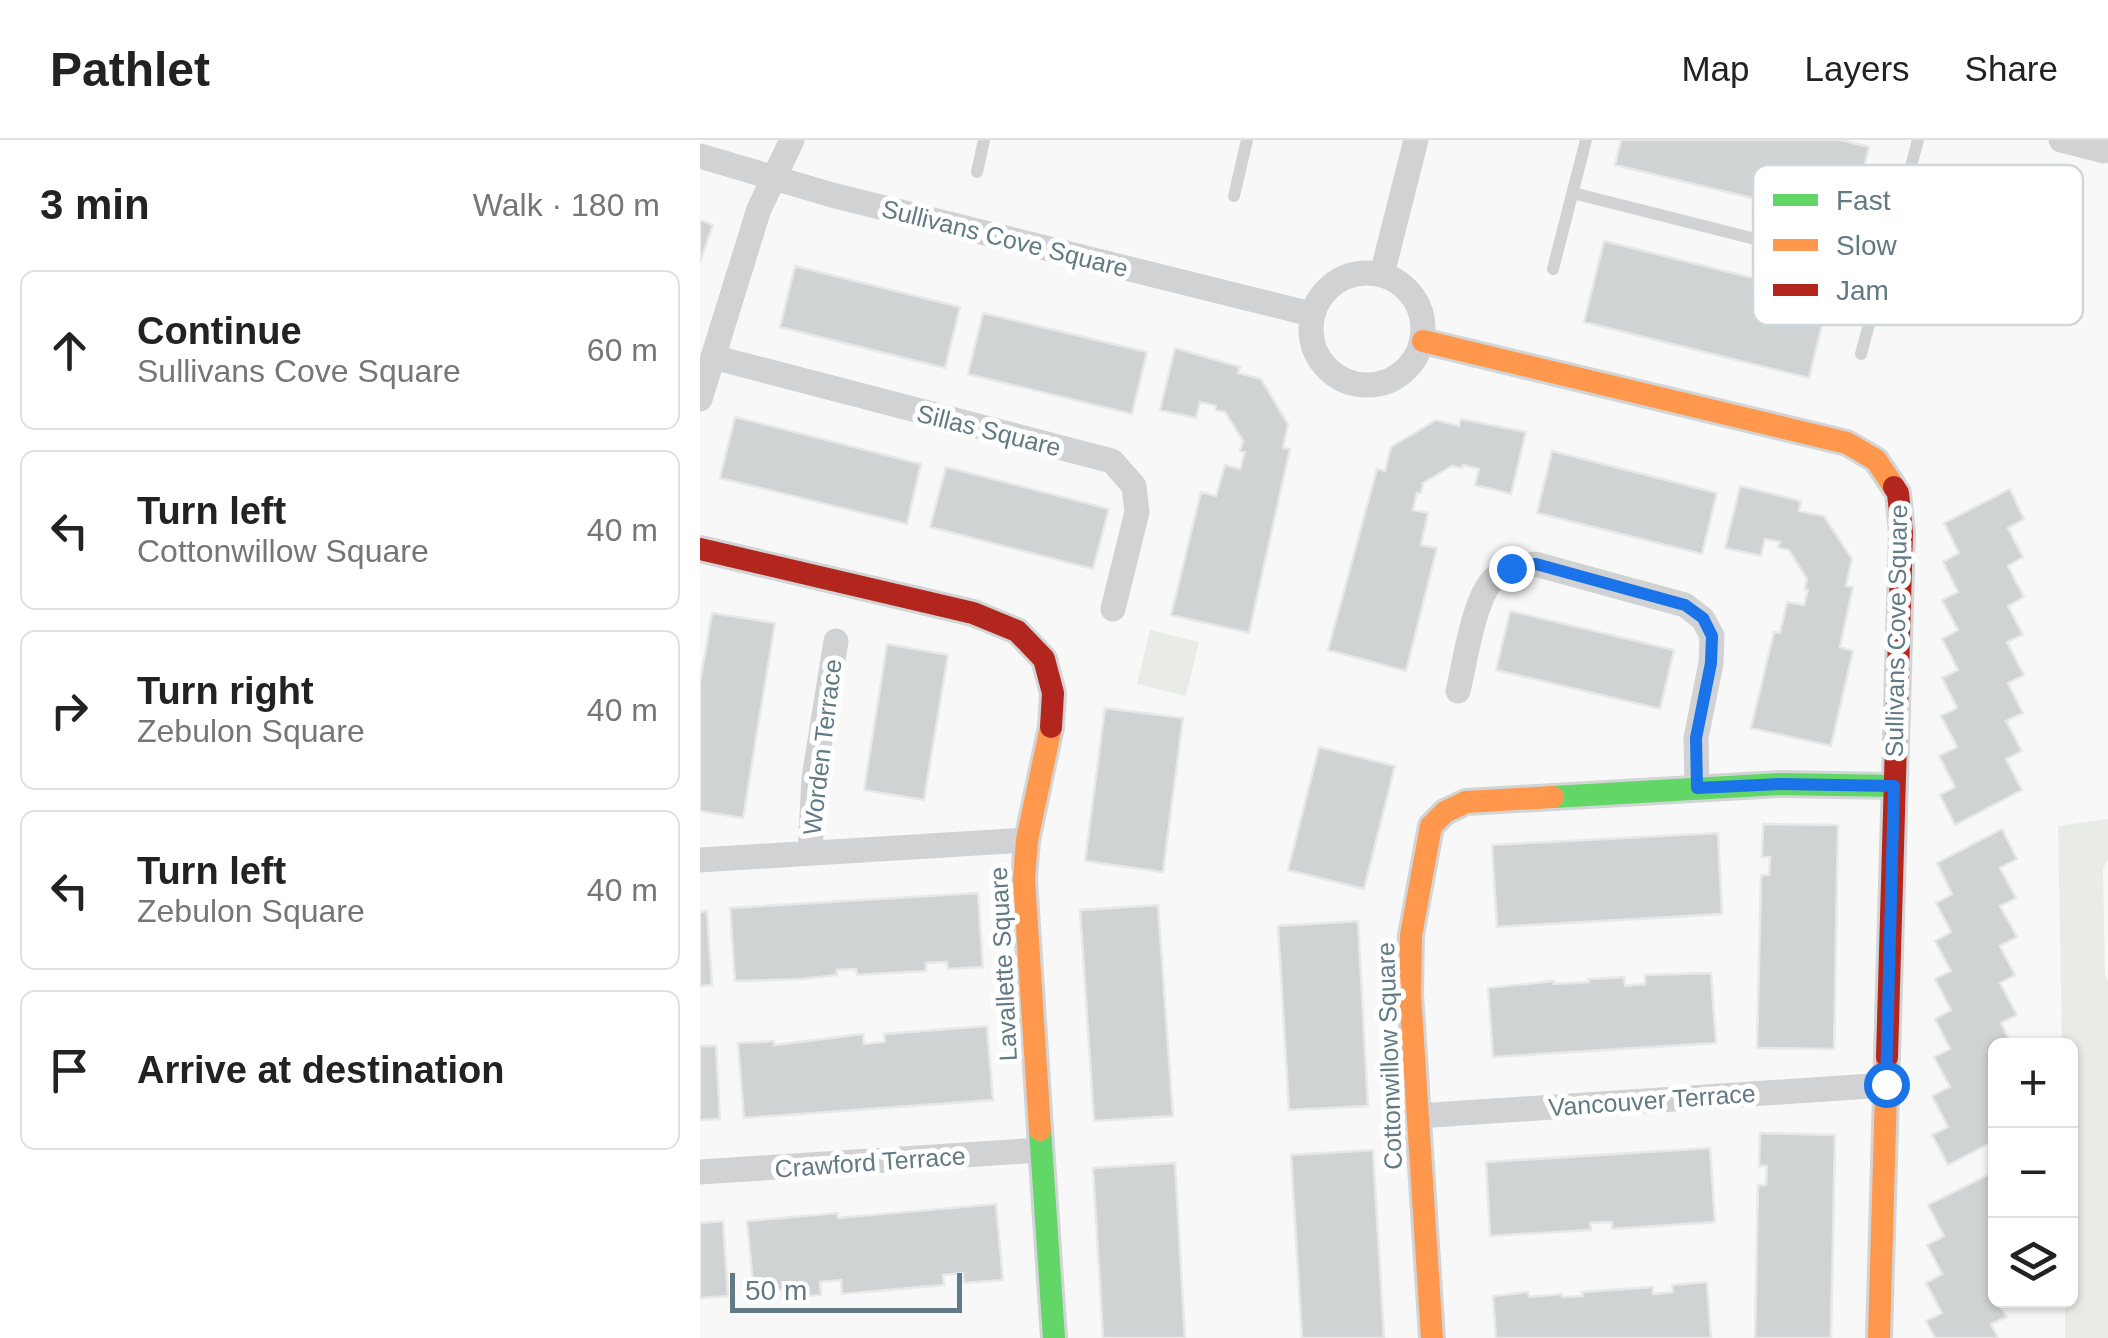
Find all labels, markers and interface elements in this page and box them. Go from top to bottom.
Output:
text: Pathlet [50,43,210,96]
text: Map [1681,49,1750,88]
text: Layers [1805,49,1910,88]
text: Share [1965,49,2058,88]
legend [1753,165,2083,325]
text: 3 min [40,181,150,228]
text: Fast [1836,185,1891,216]
text: Walk · 180 m [473,187,660,223]
street label: Sullivans Cove Square [879,194,1131,282]
text: Slow [1836,230,1897,261]
text: Jam [1836,275,1889,306]
text: Continue [137,310,302,352]
icon: ahead [42,323,97,378]
text: 60 m [587,332,658,368]
text: Sullivans Cove Square [137,353,461,389]
street label: Sillas Square [914,399,1064,461]
text: Turn left [137,490,286,532]
icon: left [42,503,97,558]
street label: Sullivans Cove Square [1880,504,1912,758]
text: 40 m [587,512,658,548]
text: Cottonwillow Square [137,533,429,569]
route end [1489,546,1535,592]
street label: Worden Terrace [797,657,847,837]
text: Turn right [137,670,314,712]
icon: right [42,683,97,738]
text: 40 m [587,692,658,728]
text: Zebulon Square [137,713,365,749]
text: Turn left [137,850,286,892]
icon: left [42,863,97,918]
street label: Lavallette Square [984,866,1022,1062]
text: 40 m [587,872,658,908]
text: Zebulon Square [137,893,365,929]
street label: Cottonwillow Square [1371,942,1407,1170]
map controls [1988,1038,2078,1308]
button: + [1988,1038,2078,1128]
icon: arrive [42,1043,97,1098]
text: Arrive at destination [137,1049,504,1091]
route start [1864,1062,1910,1108]
street label: Vancouver Terrace [1548,1079,1756,1121]
button: − [1988,1128,2078,1218]
street label: Crawford Terrace [774,1141,966,1183]
button: layers [1988,1218,2078,1308]
scale bar [730,1268,962,1312]
text: 50 m [745,1275,807,1306]

